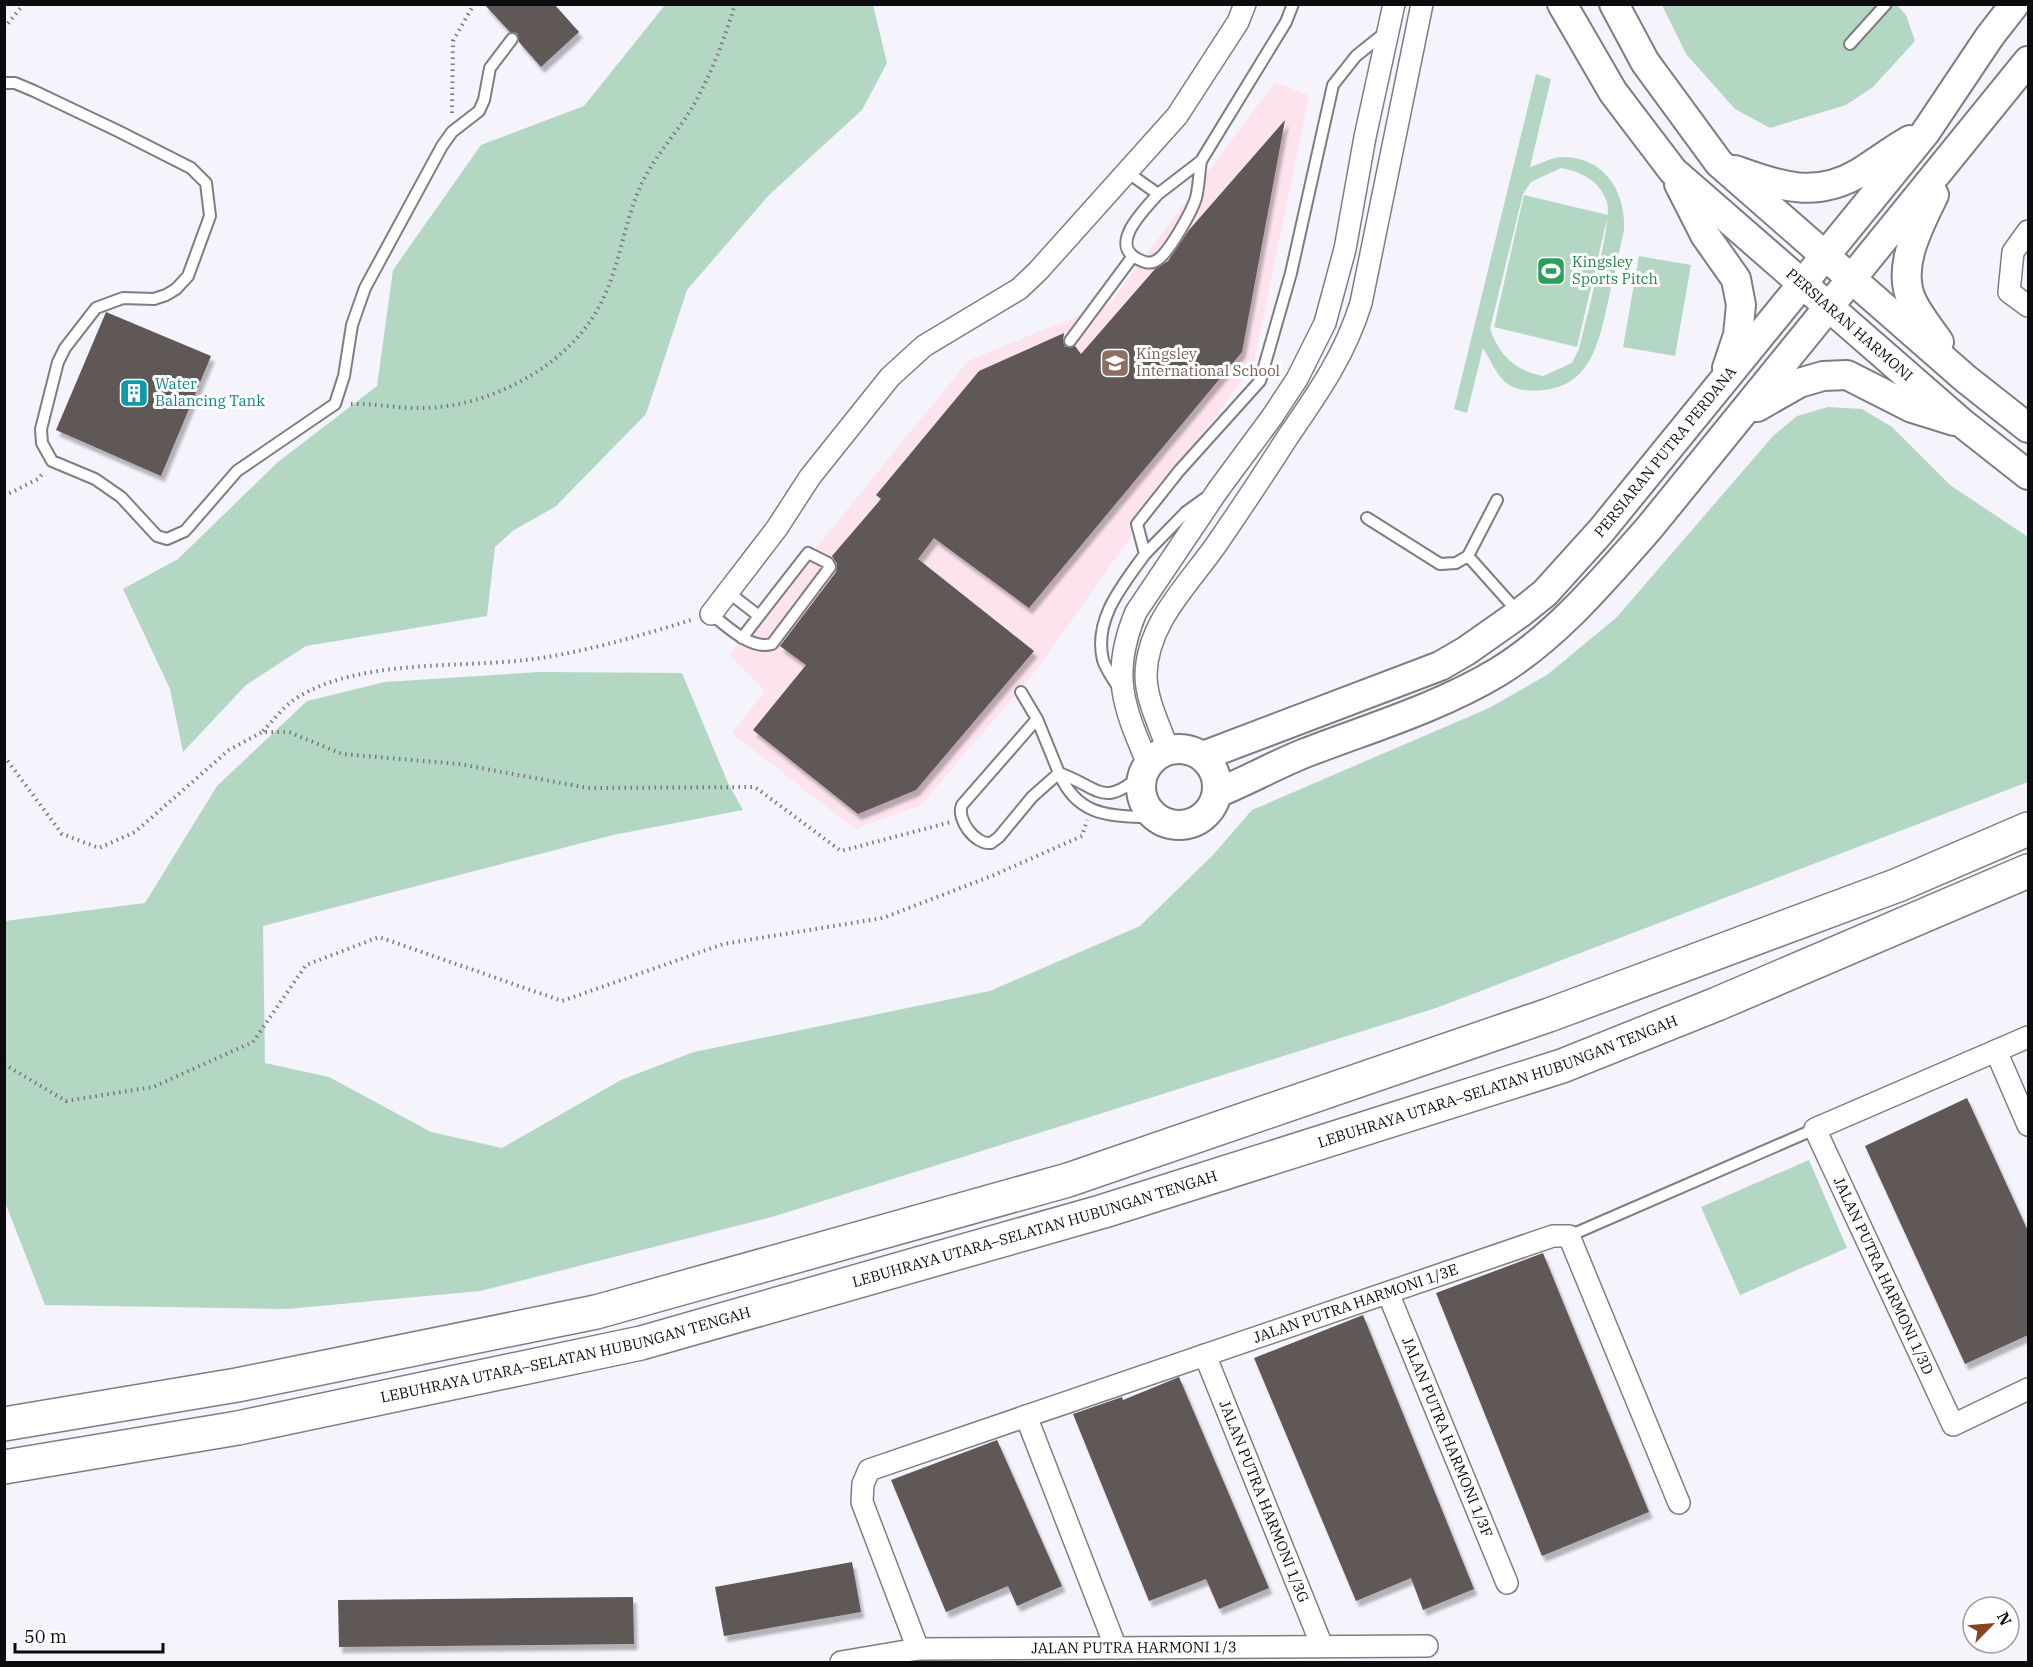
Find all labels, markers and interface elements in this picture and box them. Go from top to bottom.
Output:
place label: Kingsley Sports Pitch [1572,252,1658,288]
sports icon: Kingsley Sports Pitch [1535,255,1567,287]
street label: PERSIARAN HARMONI [1782,264,1917,385]
place label: Kingsley International School [1136,344,1280,380]
school or university icon: Kingsley International School [1099,347,1131,379]
street label: PERSIARAN PUTRA PERDANA [1590,362,1741,541]
place label: Water Balancing Tank [155,374,265,410]
building icon: Water Balancing Tank [118,377,150,409]
street label: LEBUHRAYA UTARA–SELATAN HUBUNGAN TENGAH [1315,1011,1680,1152]
street label: LEBUHRAYA UTARA–SELATAN HUBUNGAN TENGAH [850,1166,1219,1291]
street label: JALAN PUTRA HARMONI 1/3D [1830,1174,1938,1378]
street label: JALAN PUTRA HARMONI 1/3E [1251,1259,1460,1347]
street label: LEBUHRAYA UTARA–SELATAN HUBUNGAN TENGAH [379,1302,753,1407]
street label: JALAN PUTRA HARMONI 1/3F [1398,1334,1497,1540]
street label: JALAN PUTRA HARMONI 1/3G [1215,1398,1314,1605]
north arrow [1961,1595,2021,1655]
text: N [1993,1609,2016,1629]
scale bar [15,1616,164,1654]
text: 50 m [24,1625,67,1648]
street label: JALAN PUTRA HARMONI 1/3 [1031,1637,1237,1657]

